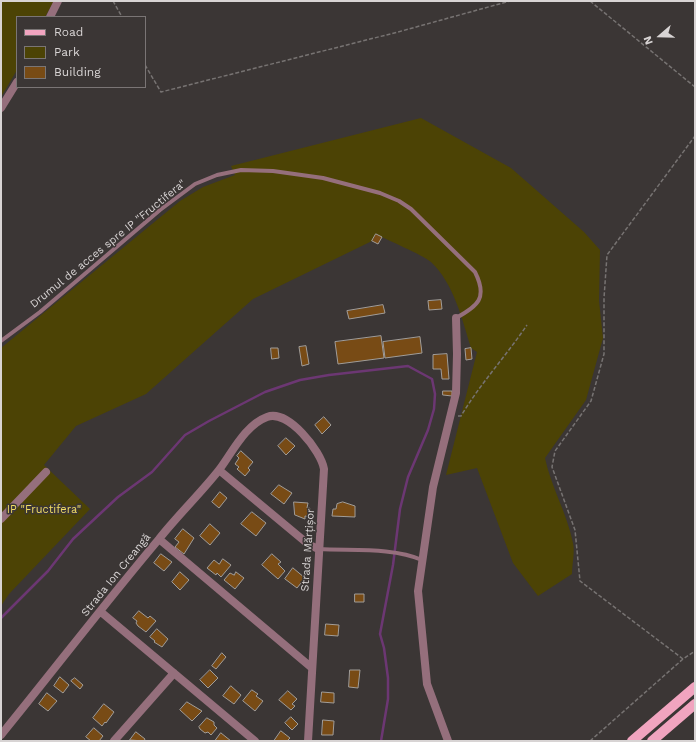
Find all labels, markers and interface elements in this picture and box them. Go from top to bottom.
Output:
legend [16,16,146,88]
north arrow [640,16,680,56]
text: Road [54,25,83,39]
text: N [641,34,656,46]
text: Park [54,45,80,59]
text: Building [54,65,101,79]
street label: Drumul de acces spre IP "Fructifera" [28,177,188,311]
park label: IP "Fructifera" [7,503,81,517]
street label: Strada Mărțișor [299,508,317,592]
street label: Strada Ion Creangă [79,531,153,619]

